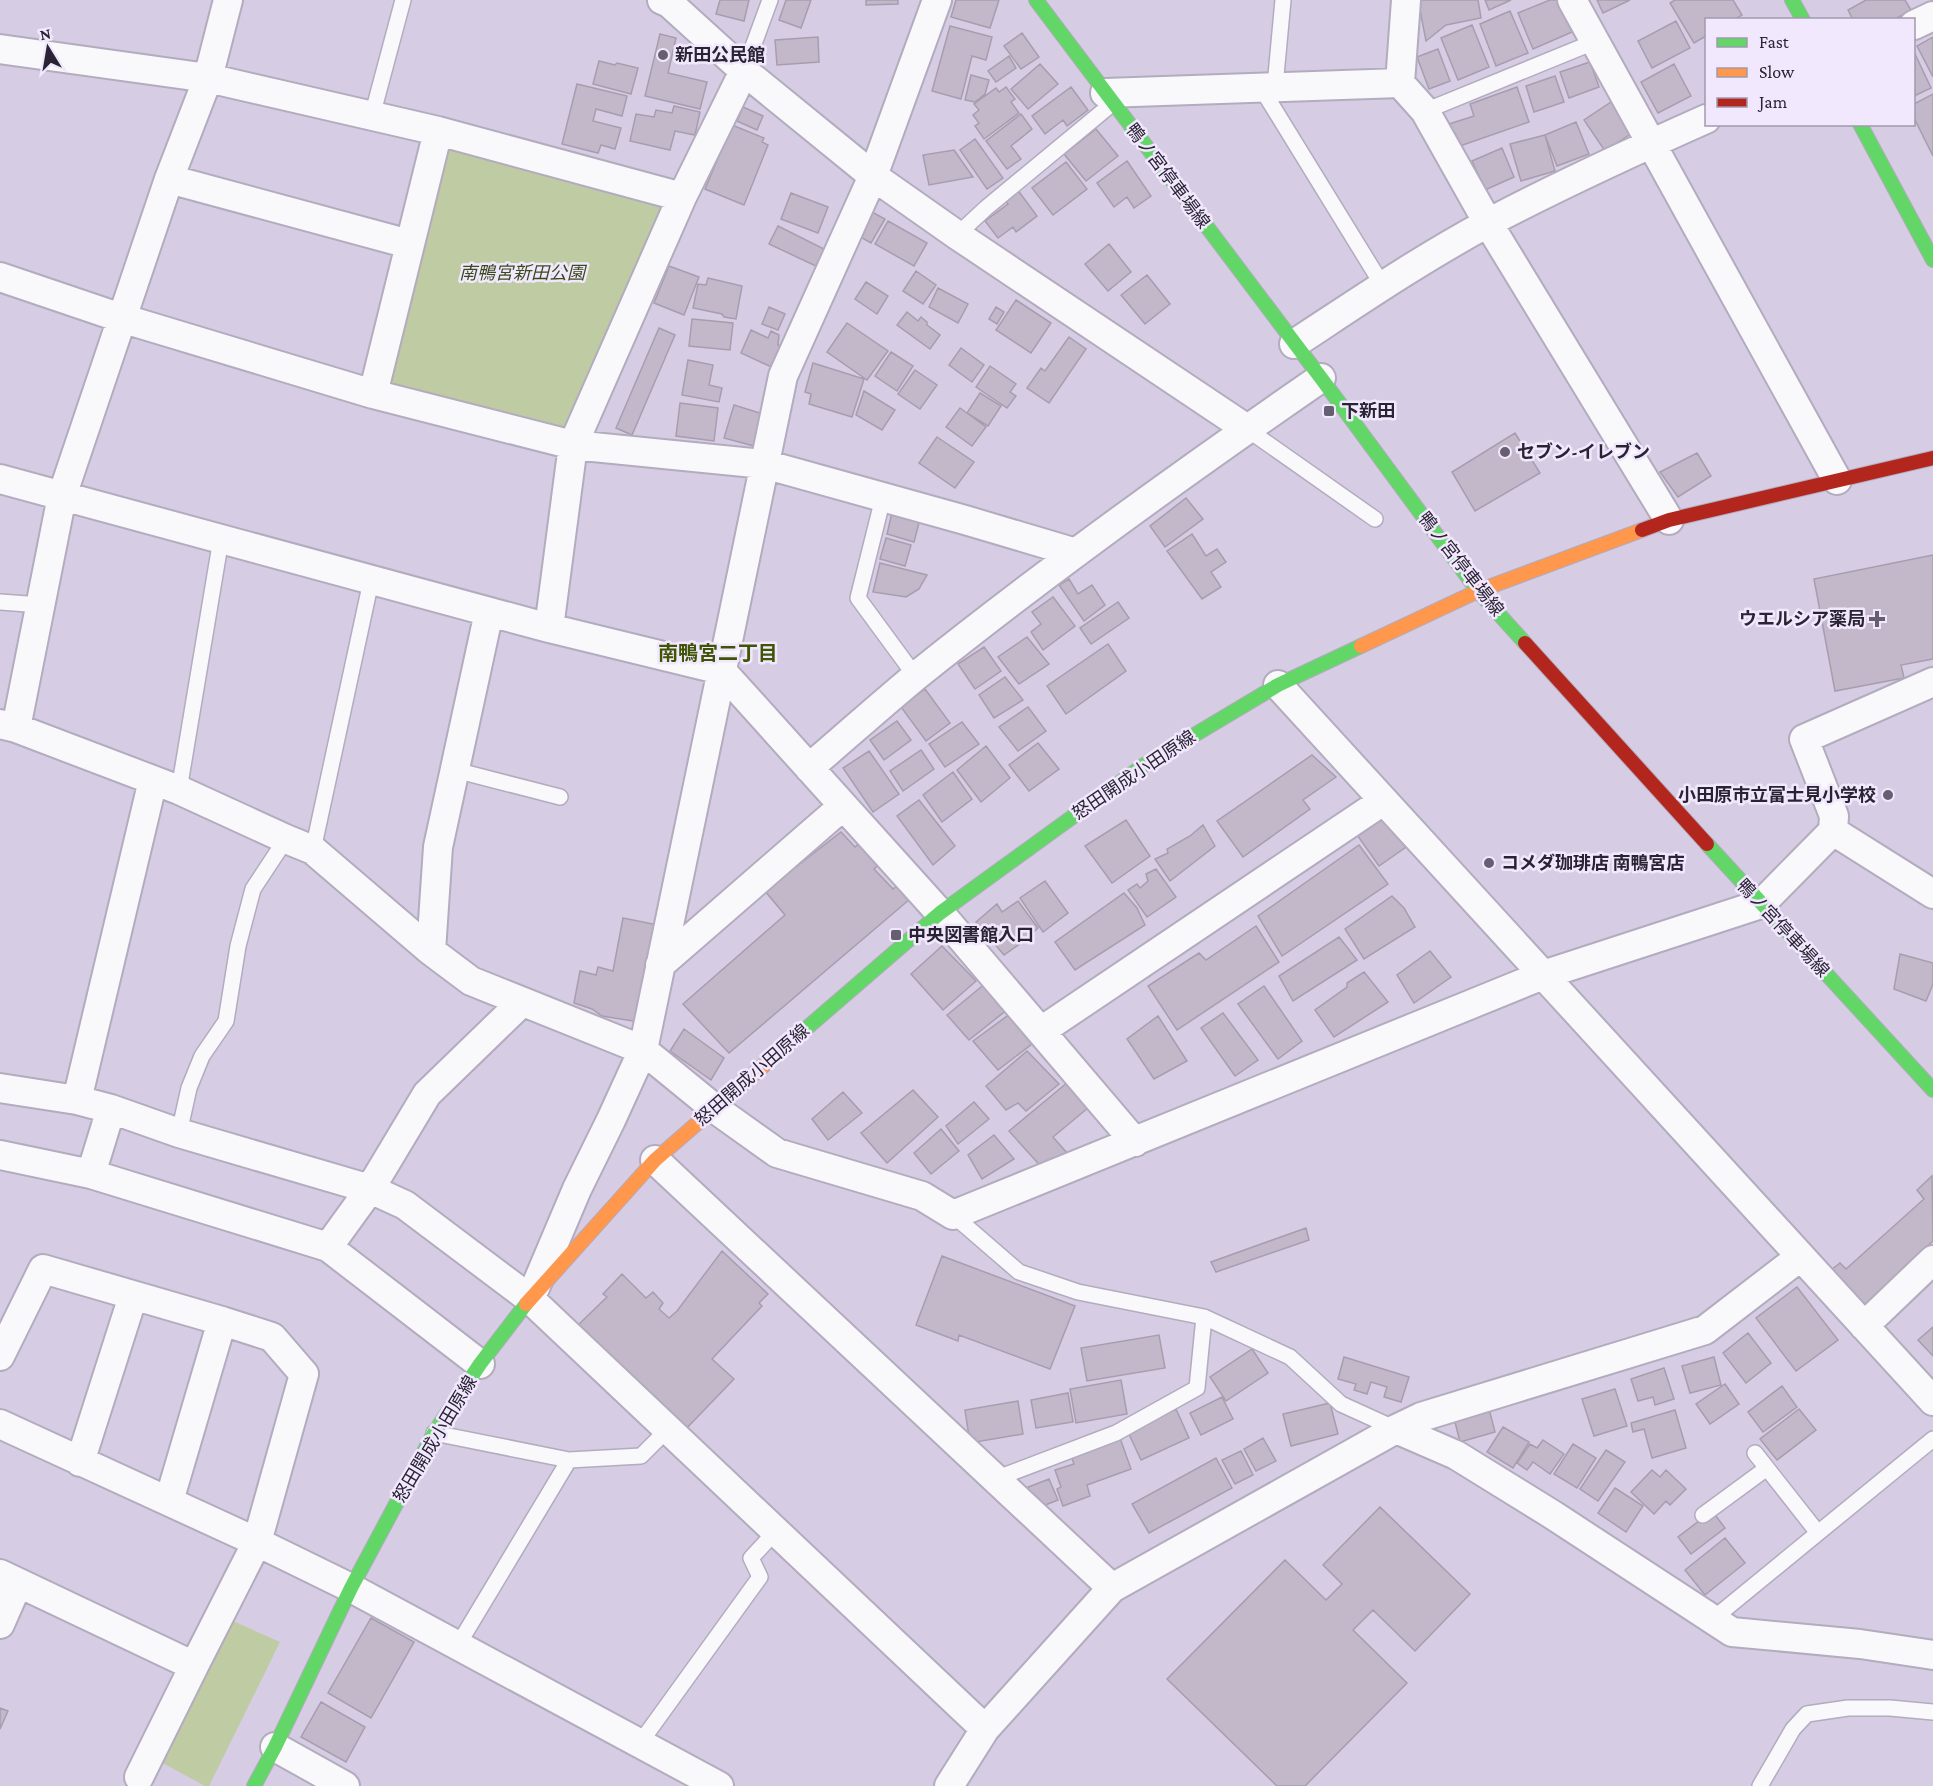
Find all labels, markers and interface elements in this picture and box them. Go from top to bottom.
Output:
north arrow [18,18,78,78]
legend [1705,18,1915,126]
text: N [38,24,52,43]
text: Fast [1759,32,1790,52]
place label: 新田公民館 [675,45,765,65]
marker: 新田公民館 [656,48,670,62]
text: Slow [1759,62,1795,82]
text: Jam [1757,92,1788,112]
street label: 鴨ノ宮停車場線 [1122,120,1214,232]
park label: 南鴨宮新田公園 [459,263,588,283]
place label: 下新田 [1341,401,1395,421]
marker: 下新田 [1322,404,1336,418]
place label: セブン-イレブン [1517,442,1650,462]
marker: セブン-イレブン [1498,445,1512,459]
street label: 鴨ノ宮停車場線 [1414,508,1508,620]
place label: ウエルシア薬局 [1739,609,1865,629]
marker: ウエルシア薬局 [1870,612,1884,626]
district label: 南鴨宮二丁目 [658,642,778,664]
street label: 怒田開成小田原線 [1069,726,1199,824]
place label: 小田原市立富士見小学校 [1678,785,1876,805]
marker: 小田原市立富士見小学校 [1881,788,1895,802]
place label: コメダ珈琲店 南鴨宮店 [1501,853,1684,873]
marker: コメダ珈琲店 南鴨宮店 [1482,856,1496,870]
street label: 鴨ノ宮停車場線 [1733,875,1833,981]
place label: 中央図書館入口 [908,925,1034,945]
marker: 中央図書館入口 [889,928,903,942]
street label: 怒田開成小田原線 [691,1020,813,1130]
street label: 怒田開成小田原線 [389,1372,481,1506]

